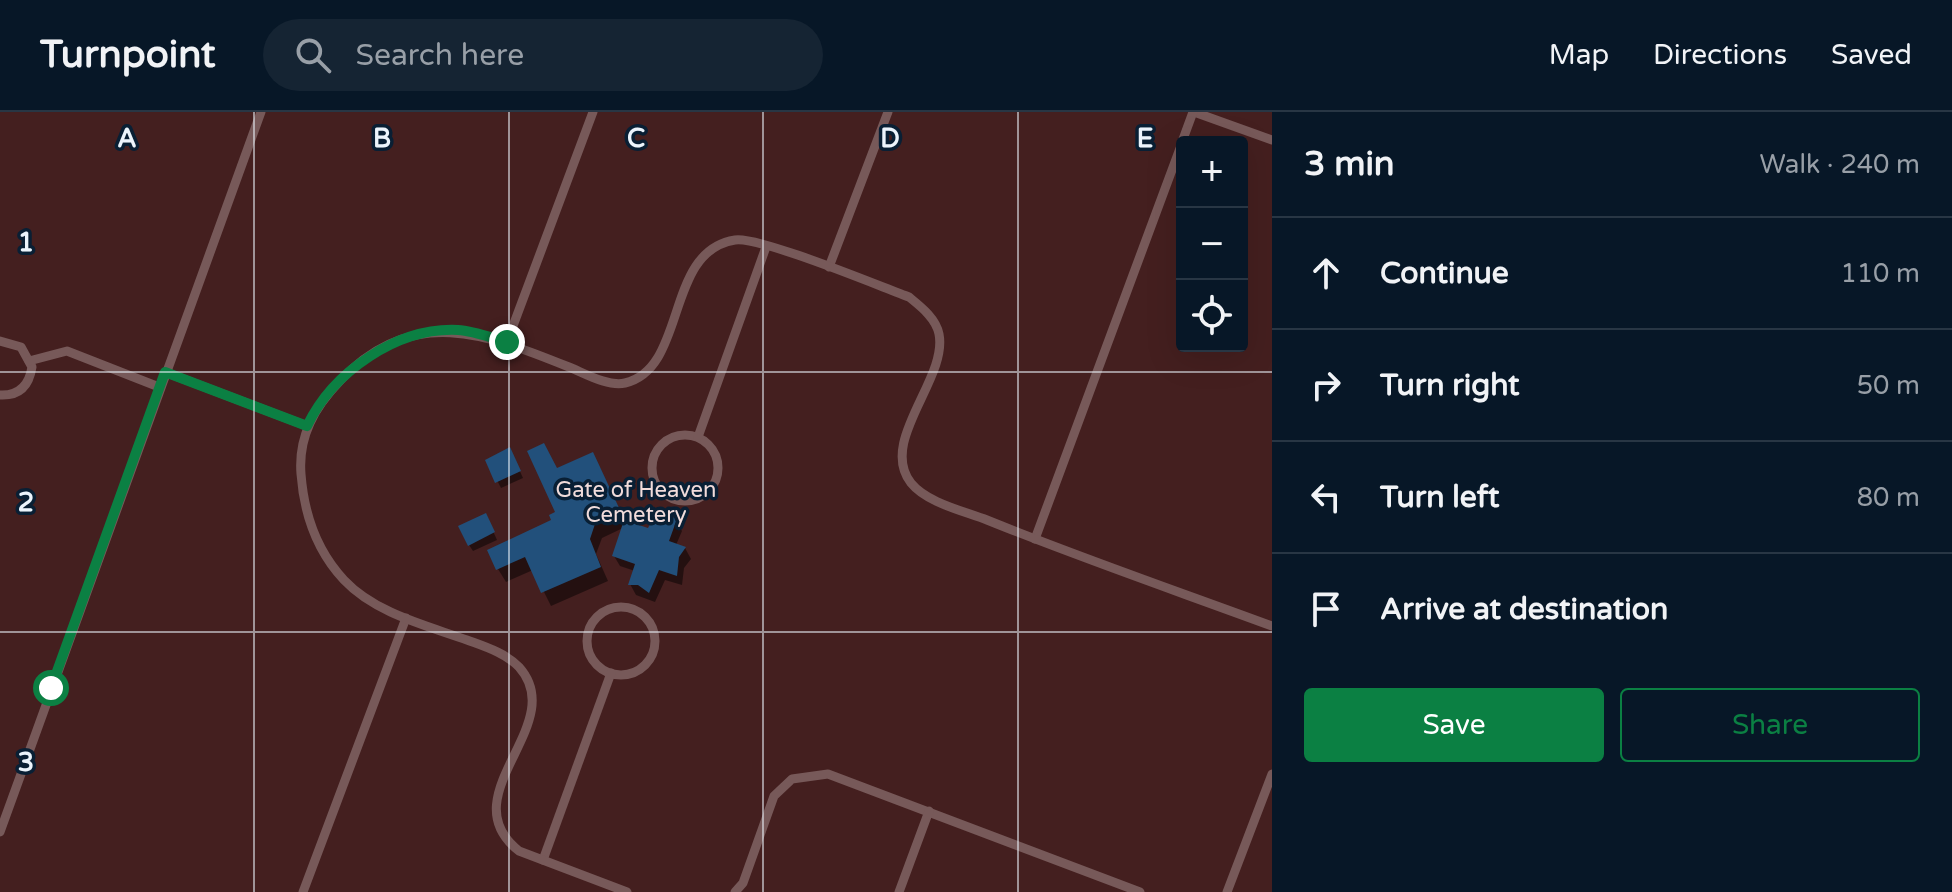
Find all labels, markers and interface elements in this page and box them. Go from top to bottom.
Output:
search box [263,19,823,91]
text: Turnpoint [40,32,215,78]
icon: search [291,33,335,77]
text: Search here [355,37,524,74]
text: Map [1549,38,1609,72]
text: Directions [1653,38,1787,72]
text: Saved [1831,38,1912,72]
text: A [117,123,137,154]
text: B [373,123,391,154]
text: C [627,123,645,154]
text: D [880,123,900,154]
text: E [1137,123,1153,154]
map controls [1176,136,1248,352]
button: + [1176,136,1248,208]
text: 3 min [1304,144,1395,185]
text: Walk · 240 m [1760,149,1920,180]
button: − [1176,208,1248,280]
text: 1 [18,227,34,258]
icon: ahead [1304,251,1348,295]
text: Continue [1380,255,1509,292]
text: 110 m [1840,258,1920,289]
button: locate [1176,280,1248,352]
route end [489,324,525,360]
icon: right [1304,363,1348,407]
text: Turn right [1380,367,1520,404]
text: 50 m [1857,370,1920,401]
icon: left [1304,475,1348,519]
park label: Gate of Heaven Cemetery [556,477,716,528]
text: Turn left [1380,479,1499,516]
text: 80 m [1857,482,1920,513]
text: 2 [18,487,34,518]
icon: arrive [1304,587,1348,631]
text: Arrive at destination [1380,591,1668,628]
route start [33,670,69,706]
button: Save [1304,688,1604,762]
button: Share [1620,688,1920,762]
text: 3 [18,747,34,778]

